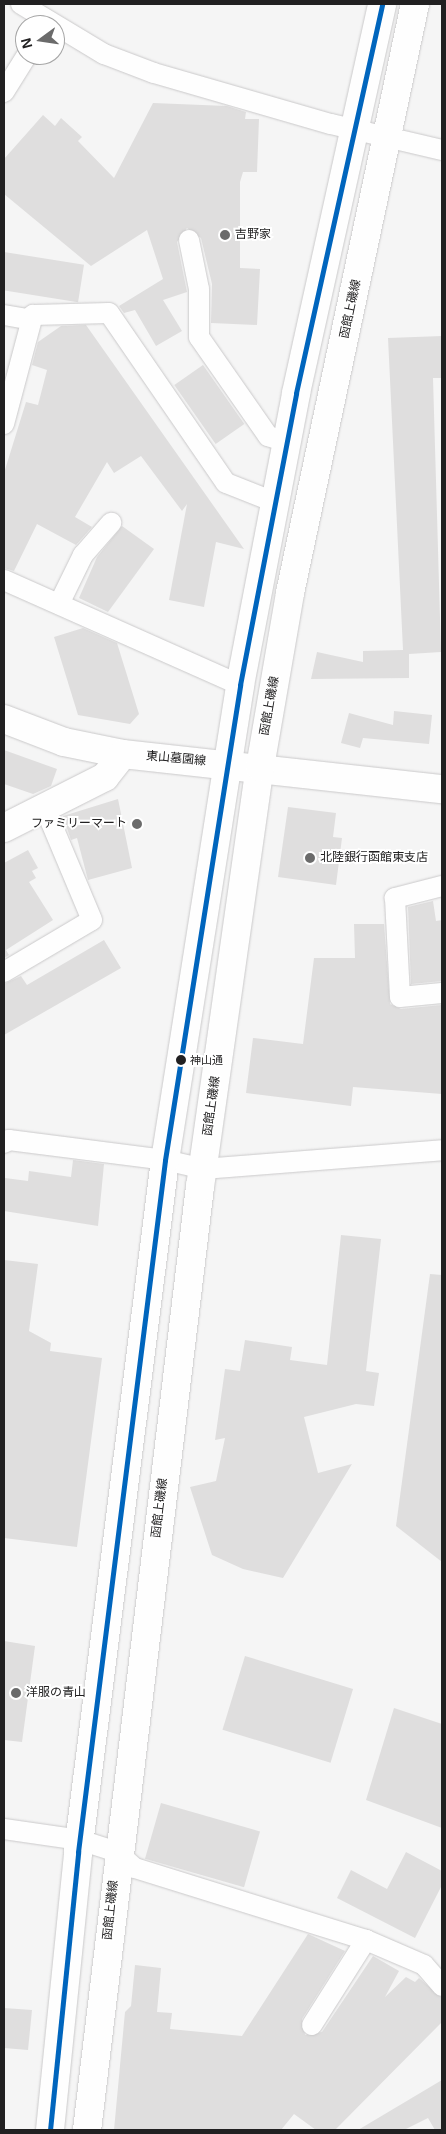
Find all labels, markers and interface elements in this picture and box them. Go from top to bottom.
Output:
north arrow [15,15,65,65]
text: N [17,37,35,50]
place label: 吉野家 [235,228,271,242]
marker: 吉野家 [219,229,231,241]
street label: 函館上磯線 [338,278,364,340]
street label: 函館上磯線 [258,675,282,737]
street label: 東山墓園線 [145,749,207,769]
place label: ファミリーマート [31,817,127,831]
marker: ファミリーマート [131,818,143,830]
place label: 北陸銀行函館東支店 [320,851,428,865]
marker: 北陸銀行函館東支店 [304,852,316,864]
place label: 神山通 [190,1053,223,1067]
marker: 神山通 [176,1055,186,1065]
street label: 函館上磯線 [201,1075,223,1137]
street label: 函館上磯線 [149,1477,171,1539]
place label: 洋服の青山 [26,1686,86,1700]
marker: 洋服の青山 [10,1687,22,1699]
street label: 函館上磯線 [101,1879,121,1941]

